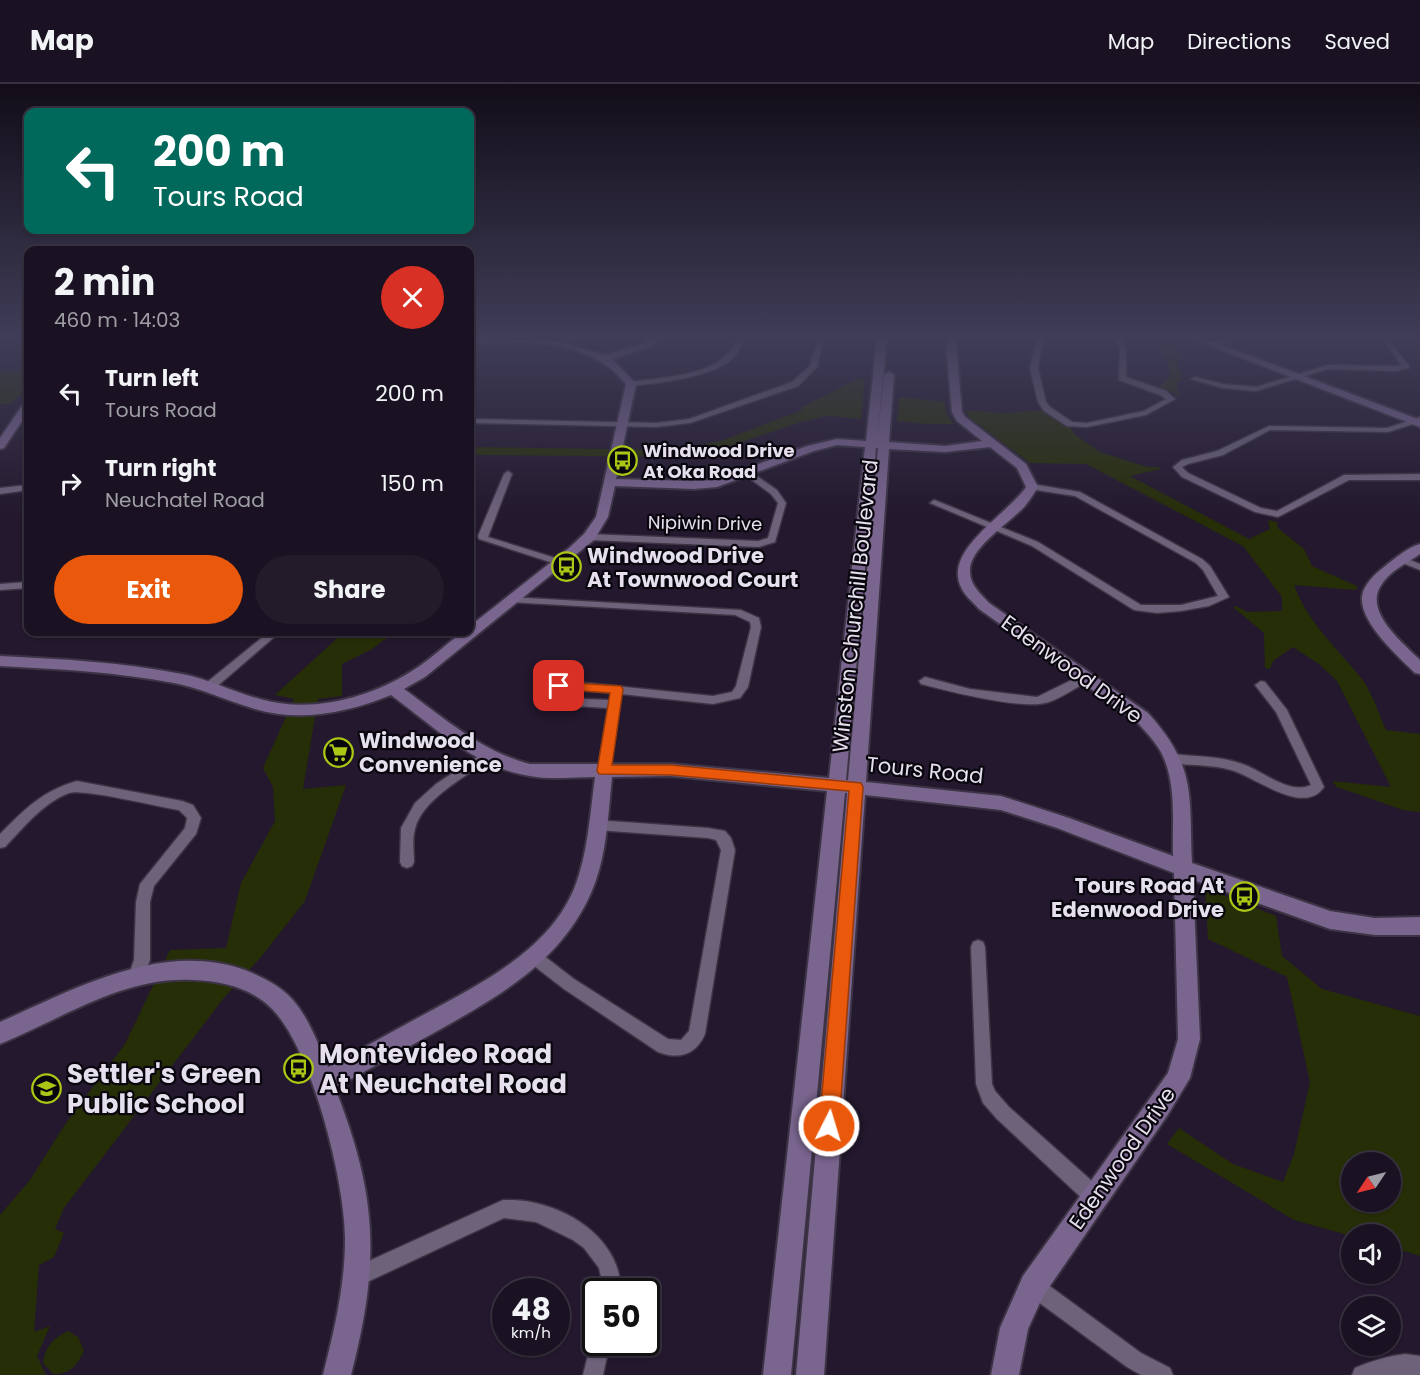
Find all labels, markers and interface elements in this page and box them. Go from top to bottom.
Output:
text: Map [30,21,94,60]
text: Map [1108,27,1154,56]
text: Directions [1187,27,1291,56]
text: Saved [1324,27,1390,56]
text: 200 m [153,122,285,181]
icon: left [54,132,132,210]
text: Tours Road [153,178,304,215]
text: 2 min [54,257,155,308]
button: close [381,266,444,329]
text: 460 m · 14:03 [54,306,180,334]
text: Turn left [105,363,199,394]
icon: left [54,377,87,410]
text: 200 m [375,378,444,409]
text: Tours Road [105,396,217,424]
place label: Windwood Drive At Oka Road [643,438,795,484]
bus stop icon: Windwood Drive At Oka Road [606,444,638,476]
text: Turn right [105,453,216,484]
street label: Winston Churchill Boulevard [825,458,885,754]
icon: right [54,467,87,500]
text: 150 m [381,468,444,499]
text: Neuchatel Road [105,486,265,514]
street label: Nipiwin Drive [648,510,762,536]
place label: Windwood Drive At Townwood Court [587,541,798,594]
bus stop icon: Windwood Drive At Townwood Court [550,551,582,583]
button: Exit [54,555,243,624]
button: Share [255,555,444,624]
street label: Edenwood Drive [996,608,1148,730]
pin [533,660,584,711]
icon: arrive [542,669,575,702]
place label: Windwood Convenience [359,726,502,779]
supermarket icon: Windwood Convenience [322,736,354,768]
street label: Tours Road [865,749,985,791]
place label: Tours Road At Edenwood Drive [1051,871,1224,924]
bus stop icon: Tours Road At Edenwood Drive [1229,881,1261,913]
place label: Montevideo Road At Neuchatel Road [319,1036,567,1102]
bus stop icon: Montevideo Road At Neuchatel Road [282,1053,314,1085]
place label: Settler's Green Public School [67,1056,261,1122]
school or university icon: Settler's Green Public School [30,1073,62,1105]
street label: Edenwood Drive [1062,1081,1182,1235]
position arrow [797,1094,861,1158]
north arrow [1341,1152,1401,1212]
map controls [1341,1152,1401,1356]
button: sound [1341,1224,1401,1284]
speed limit sign: 50 [582,1278,660,1356]
text: 48 [511,1288,551,1331]
button: layers [1341,1296,1401,1356]
text: km/h [511,1322,551,1343]

